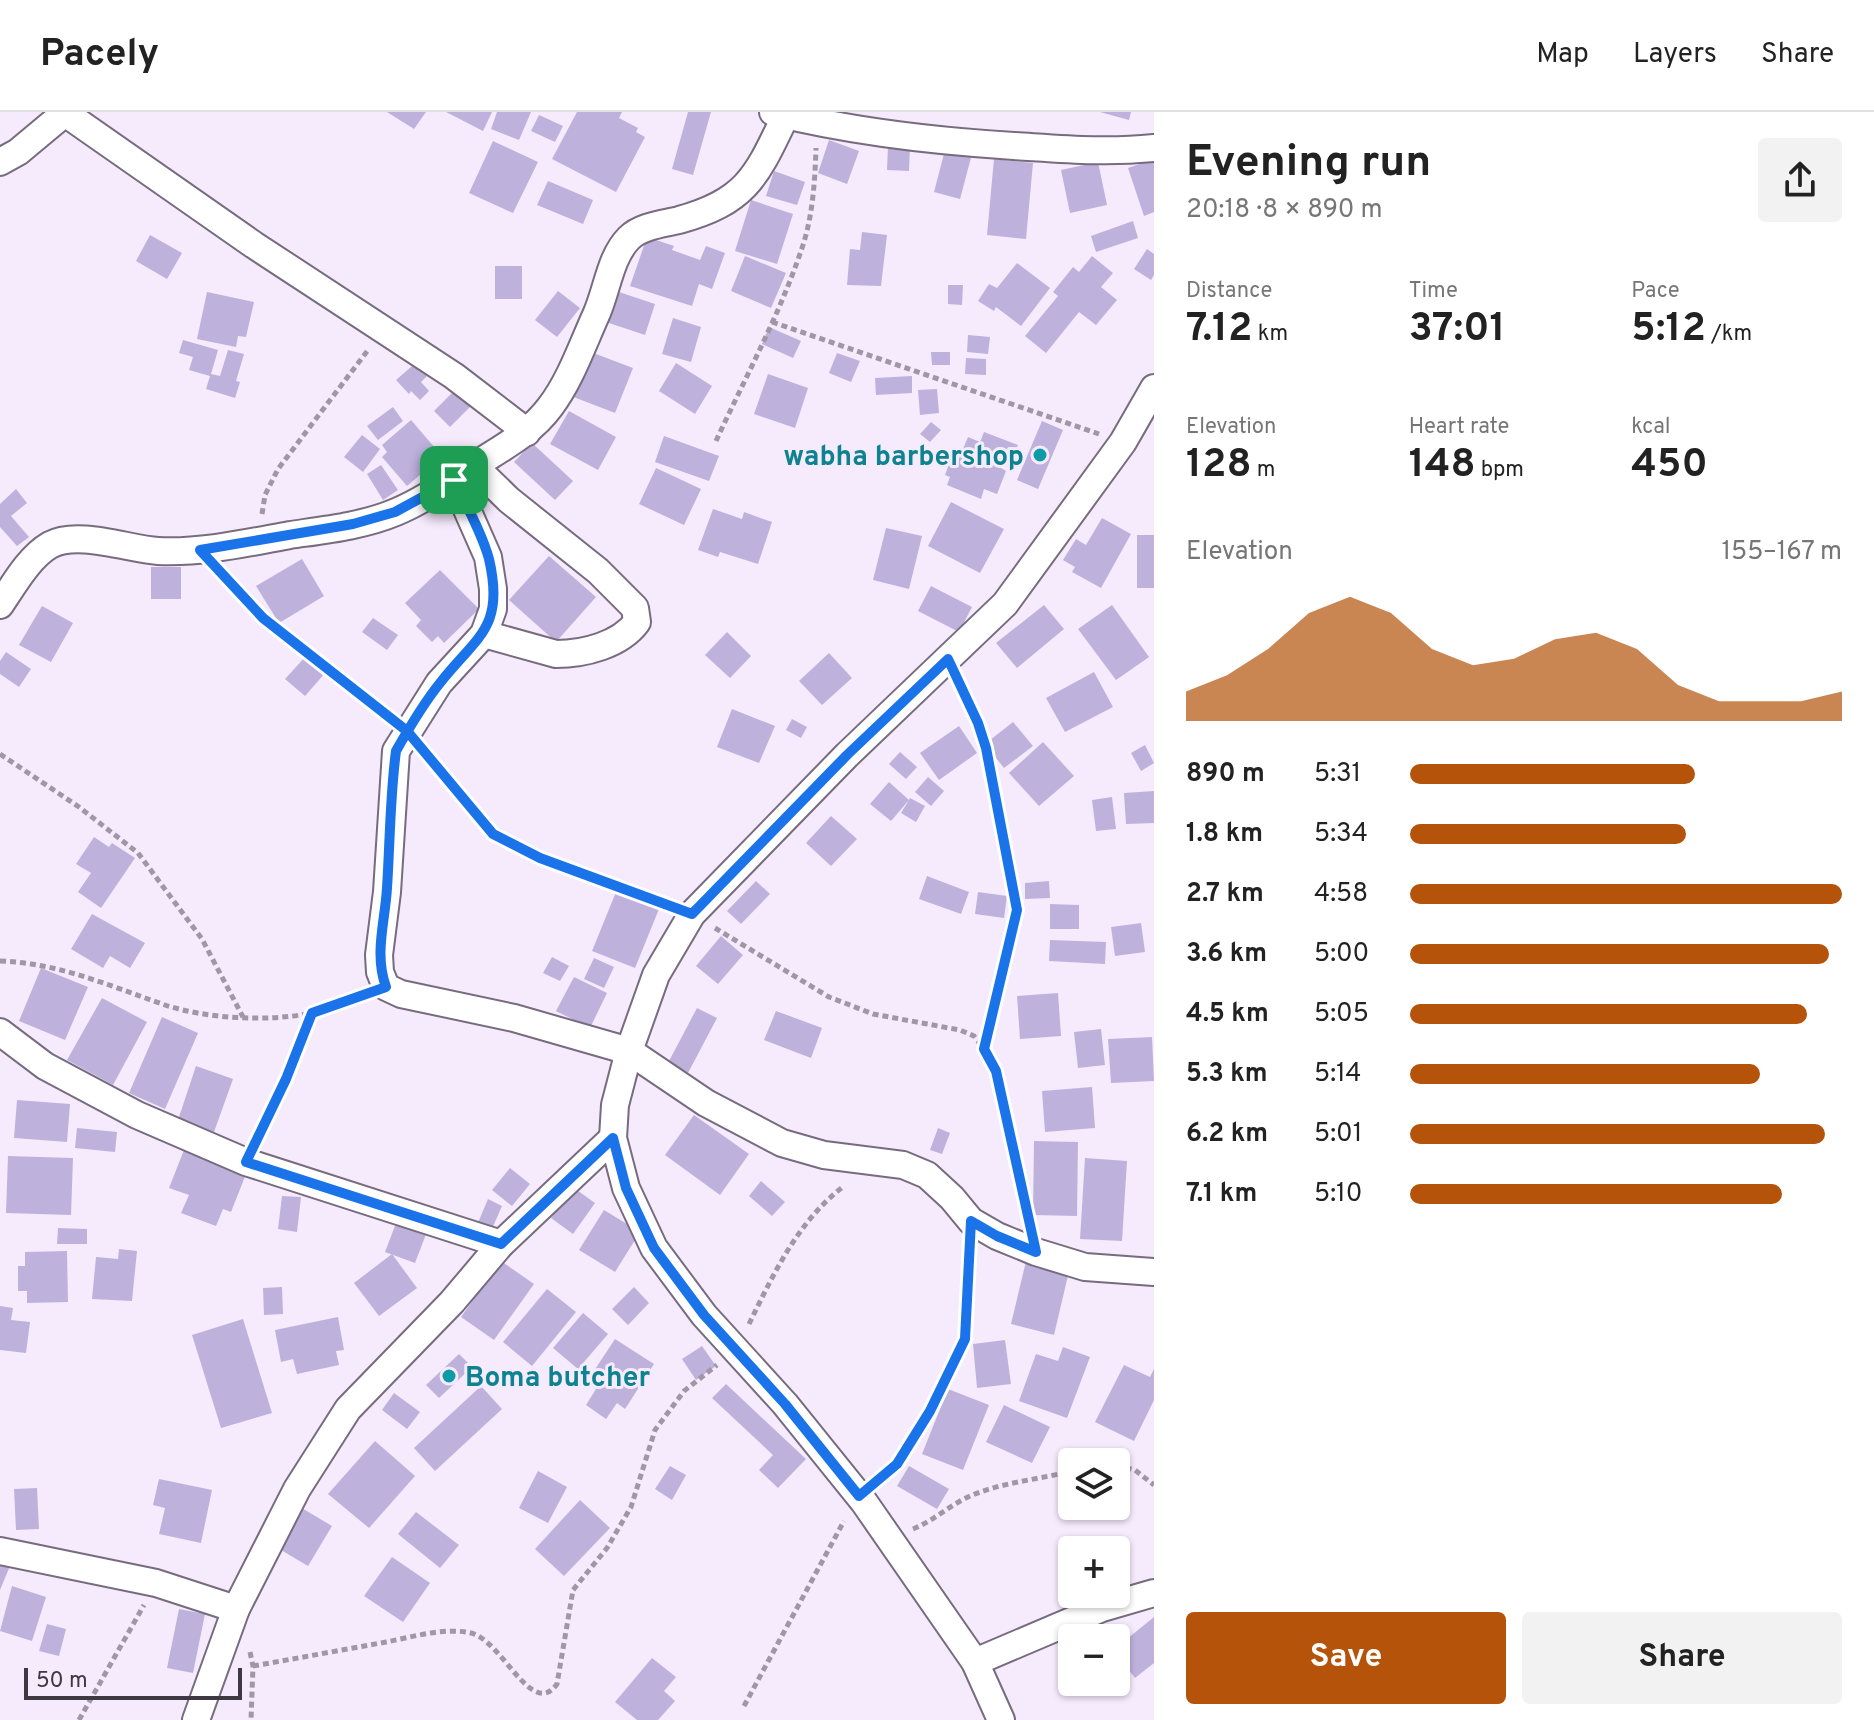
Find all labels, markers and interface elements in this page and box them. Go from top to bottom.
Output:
text: Pacely [40,31,159,80]
text: Map [1536,37,1589,73]
text: Layers [1633,37,1717,73]
text: Share [1761,37,1834,73]
text: Evening run [1186,136,1431,192]
button: share [1758,138,1842,222]
text: 20:18 · 8 × 890 m [1186,194,1383,227]
text: Distance [1186,278,1272,305]
text: Time [1409,278,1458,305]
text: Pace [1631,278,1680,305]
text: 7.12 [1186,305,1253,355]
text: 37:01 [1409,305,1506,355]
text: 5:12 [1631,305,1706,355]
text: km [1253,321,1288,348]
text: /km [1706,321,1752,348]
text: Elevation [1186,414,1276,441]
text: Heart rate [1409,414,1509,441]
text: kcal [1631,414,1670,441]
place label: wabha barbershop [783,440,1024,476]
text: 128 [1186,441,1252,491]
text: 148 [1409,441,1476,491]
text: 450 [1631,441,1708,491]
pin [420,446,488,514]
marker: wabha barbershop [1031,446,1049,464]
text: m [1252,457,1275,484]
text: bpm [1476,457,1524,484]
icon: arrive [432,458,476,502]
text: Elevation [1186,536,1293,569]
text: 155–167 m [1721,536,1842,569]
text: 890 m [1186,758,1265,791]
text: 5:31 [1314,758,1361,791]
text: 1.8 km [1186,818,1263,851]
text: 5:34 [1314,818,1368,851]
text: 2.7 km [1186,878,1264,911]
text: 4:58 [1314,878,1368,911]
text: 3.6 km [1186,938,1267,971]
text: 5:00 [1314,938,1369,971]
text: 4.5 km [1186,998,1269,1031]
text: 5:05 [1314,998,1369,1031]
text: 5.3 km [1186,1058,1268,1091]
text: 5:14 [1314,1058,1361,1091]
text: 6.2 km [1186,1118,1268,1151]
text: 5:01 [1314,1118,1362,1151]
text: 7.1 km [1186,1178,1257,1211]
text: 5:10 [1314,1178,1362,1211]
place label: Boma butcher [465,1361,650,1397]
marker: Boma butcher [440,1367,458,1385]
map controls [1058,1448,1130,1696]
button: layers [1058,1448,1130,1520]
button: + [1058,1536,1130,1608]
button: Save [1186,1612,1506,1704]
button: Share [1522,1612,1842,1704]
button: − [1058,1624,1130,1696]
scale bar [24,1664,242,1700]
text: 50 m [36,1668,88,1695]

